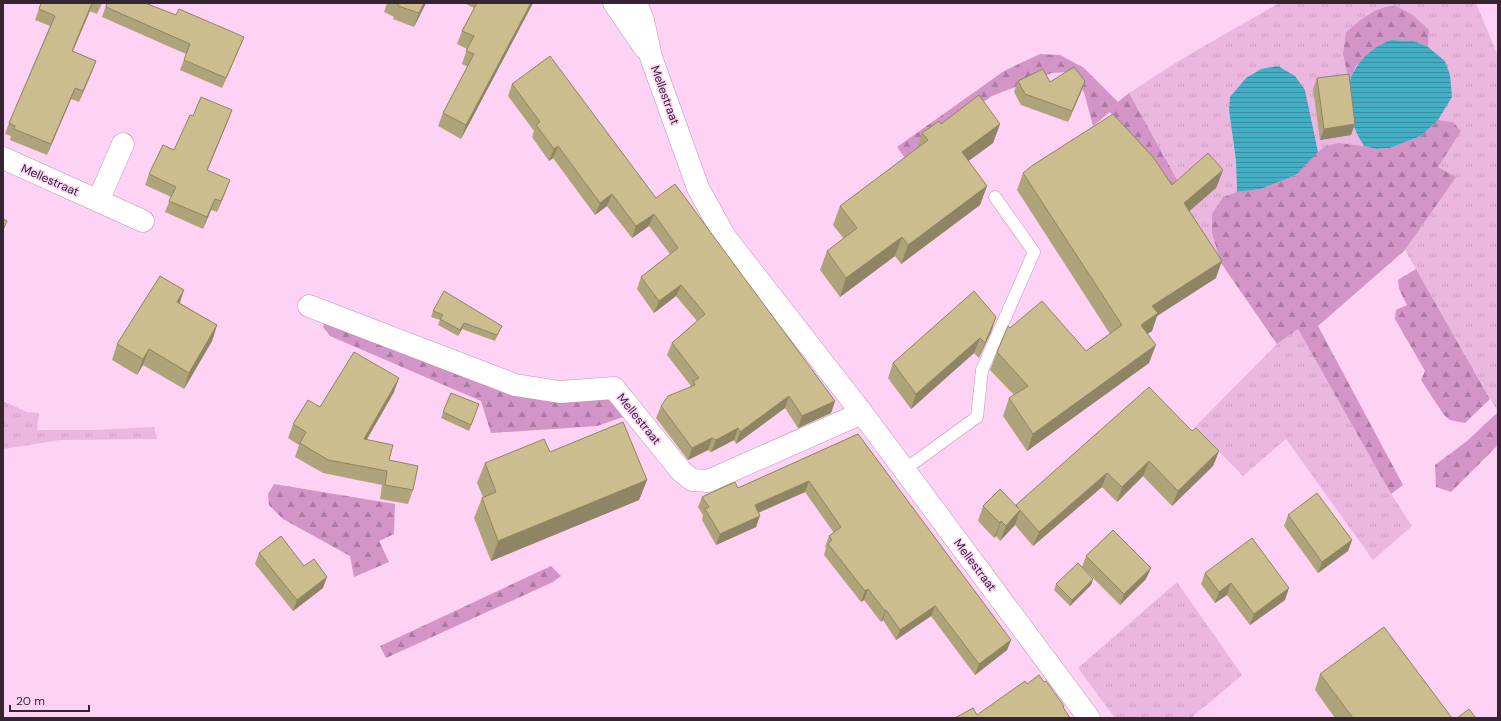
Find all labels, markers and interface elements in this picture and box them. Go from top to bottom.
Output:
street label: Mellestraat [647,63,683,127]
street label: Mellestraat [19,160,82,200]
street label: Mellestraat [613,390,665,448]
street label: Mellestraat [950,536,1000,595]
scale bar [10,687,89,713]
text: 20 m [16,693,45,709]

